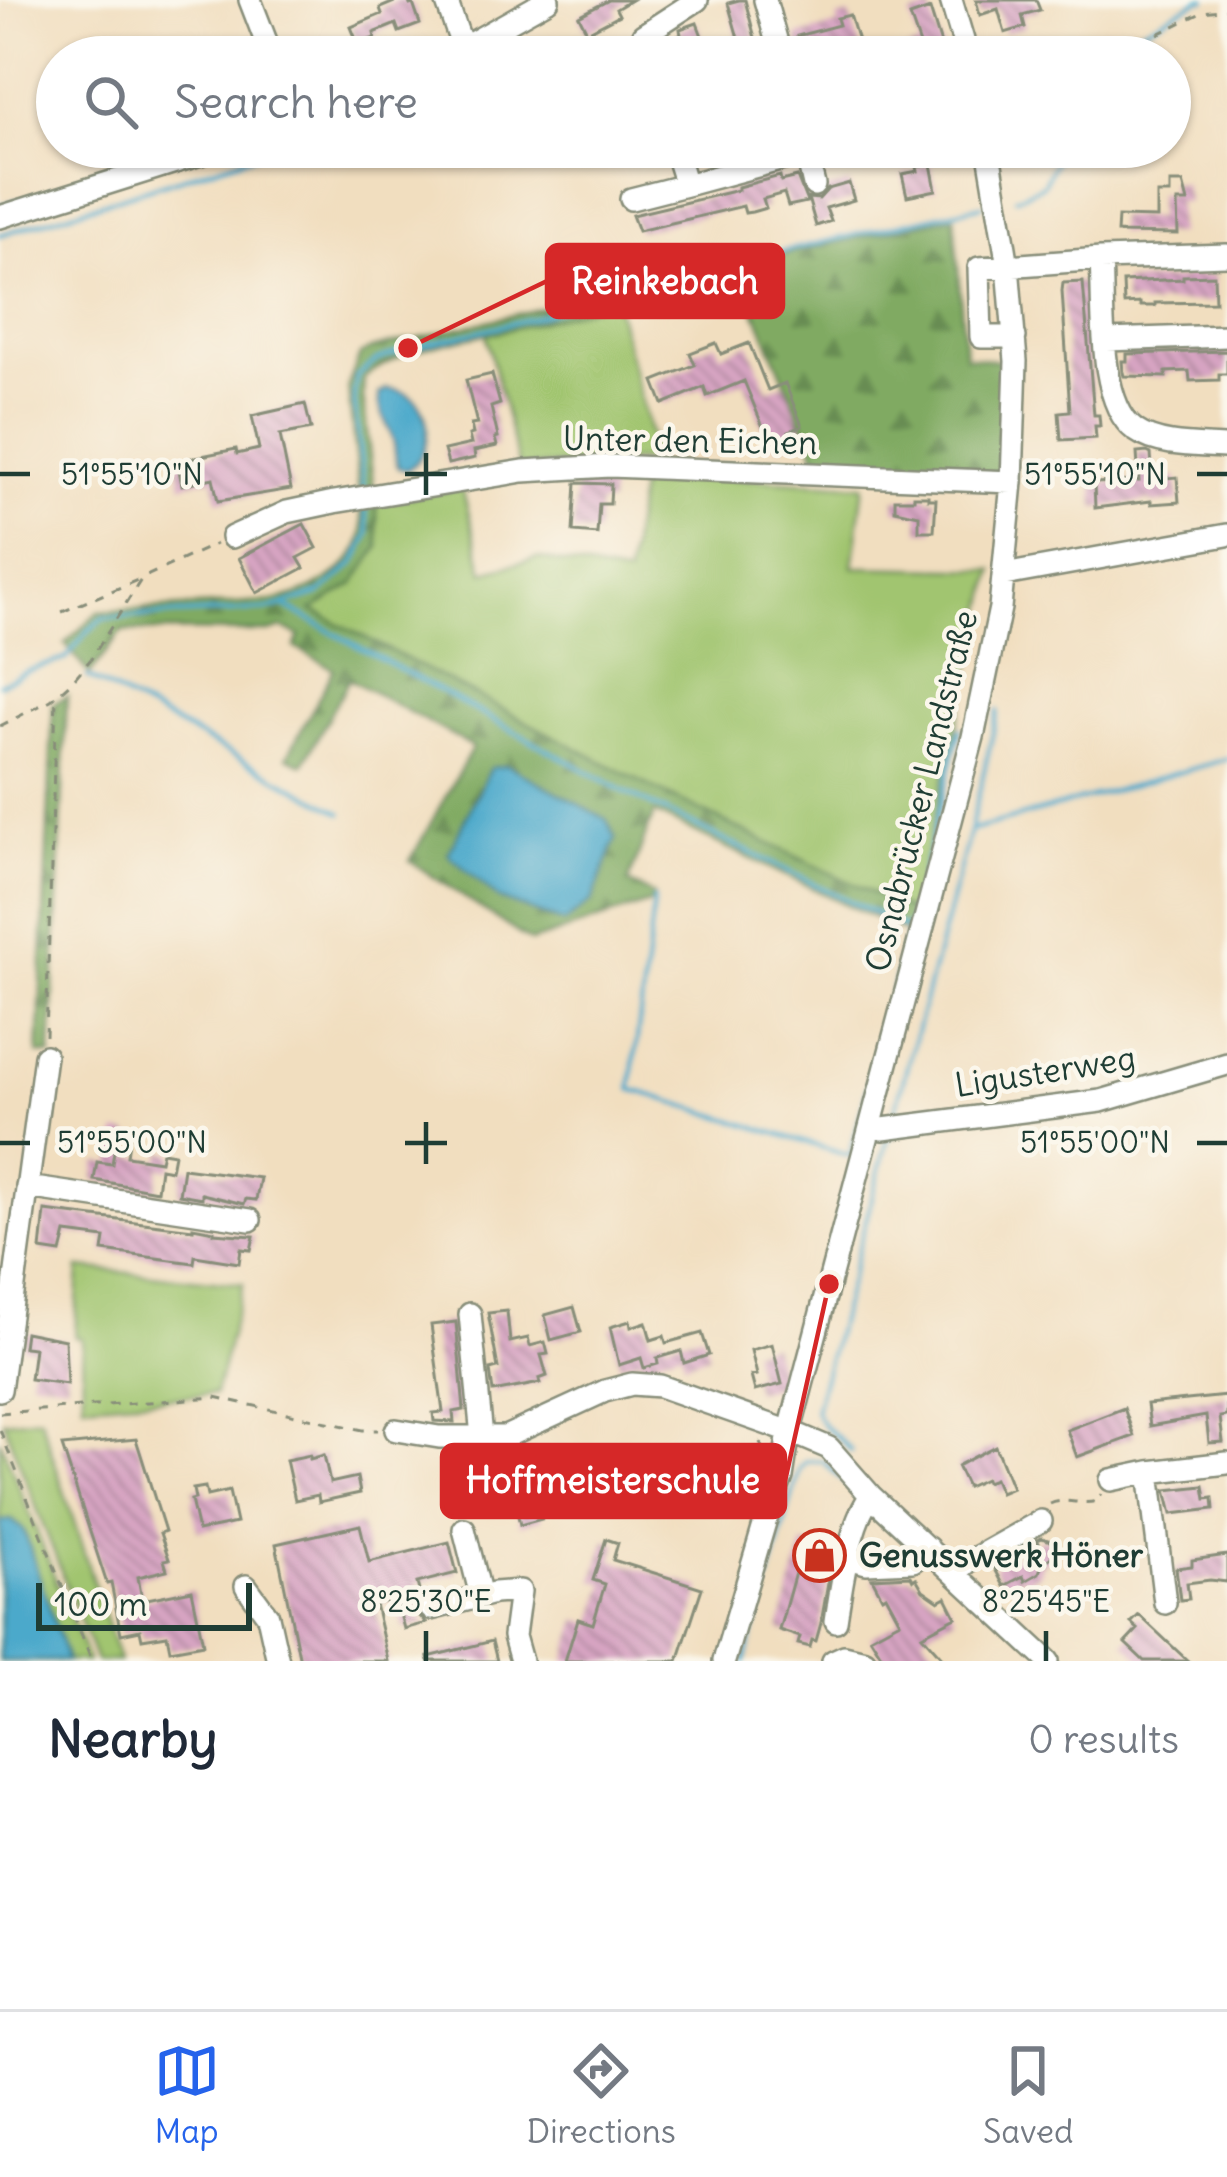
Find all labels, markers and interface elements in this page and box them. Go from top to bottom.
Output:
search box [36,36,1191,168]
icon: search [78,69,144,135]
text: Search here [174,74,418,130]
callout: Reinkebach [547,245,783,317]
text: Reinkebach [571,259,759,304]
street label: Unter den Eichen [562,417,818,463]
text: 51°55'10"N [61,455,203,493]
text: 51°55'10"N [1024,455,1166,493]
street label: Osnabrücker Landstraße [856,606,986,976]
street label: Ligusterweg [952,1036,1138,1106]
text: 51°55'00"N [57,1123,207,1161]
text: 51°55'00"N [1020,1123,1170,1161]
callout: Hoffmeisterschule [442,1445,785,1517]
text: Hoffmeisterschule [466,1458,760,1503]
shop icon: Genusswerk Höner [792,1527,848,1583]
place label: Genusswerk Höner [859,1534,1144,1576]
scale bar [36,1577,252,1630]
text: 8°25'30"E [360,1582,492,1620]
text: 8°25'45"E [982,1582,1110,1620]
text: 100 m [54,1583,147,1625]
text: Nearby [48,1707,217,1771]
text: 0 results [1028,1715,1179,1764]
tab: Map [154,2038,220,2152]
tab: Directions [527,2038,676,2152]
tab: Saved [983,2038,1073,2152]

